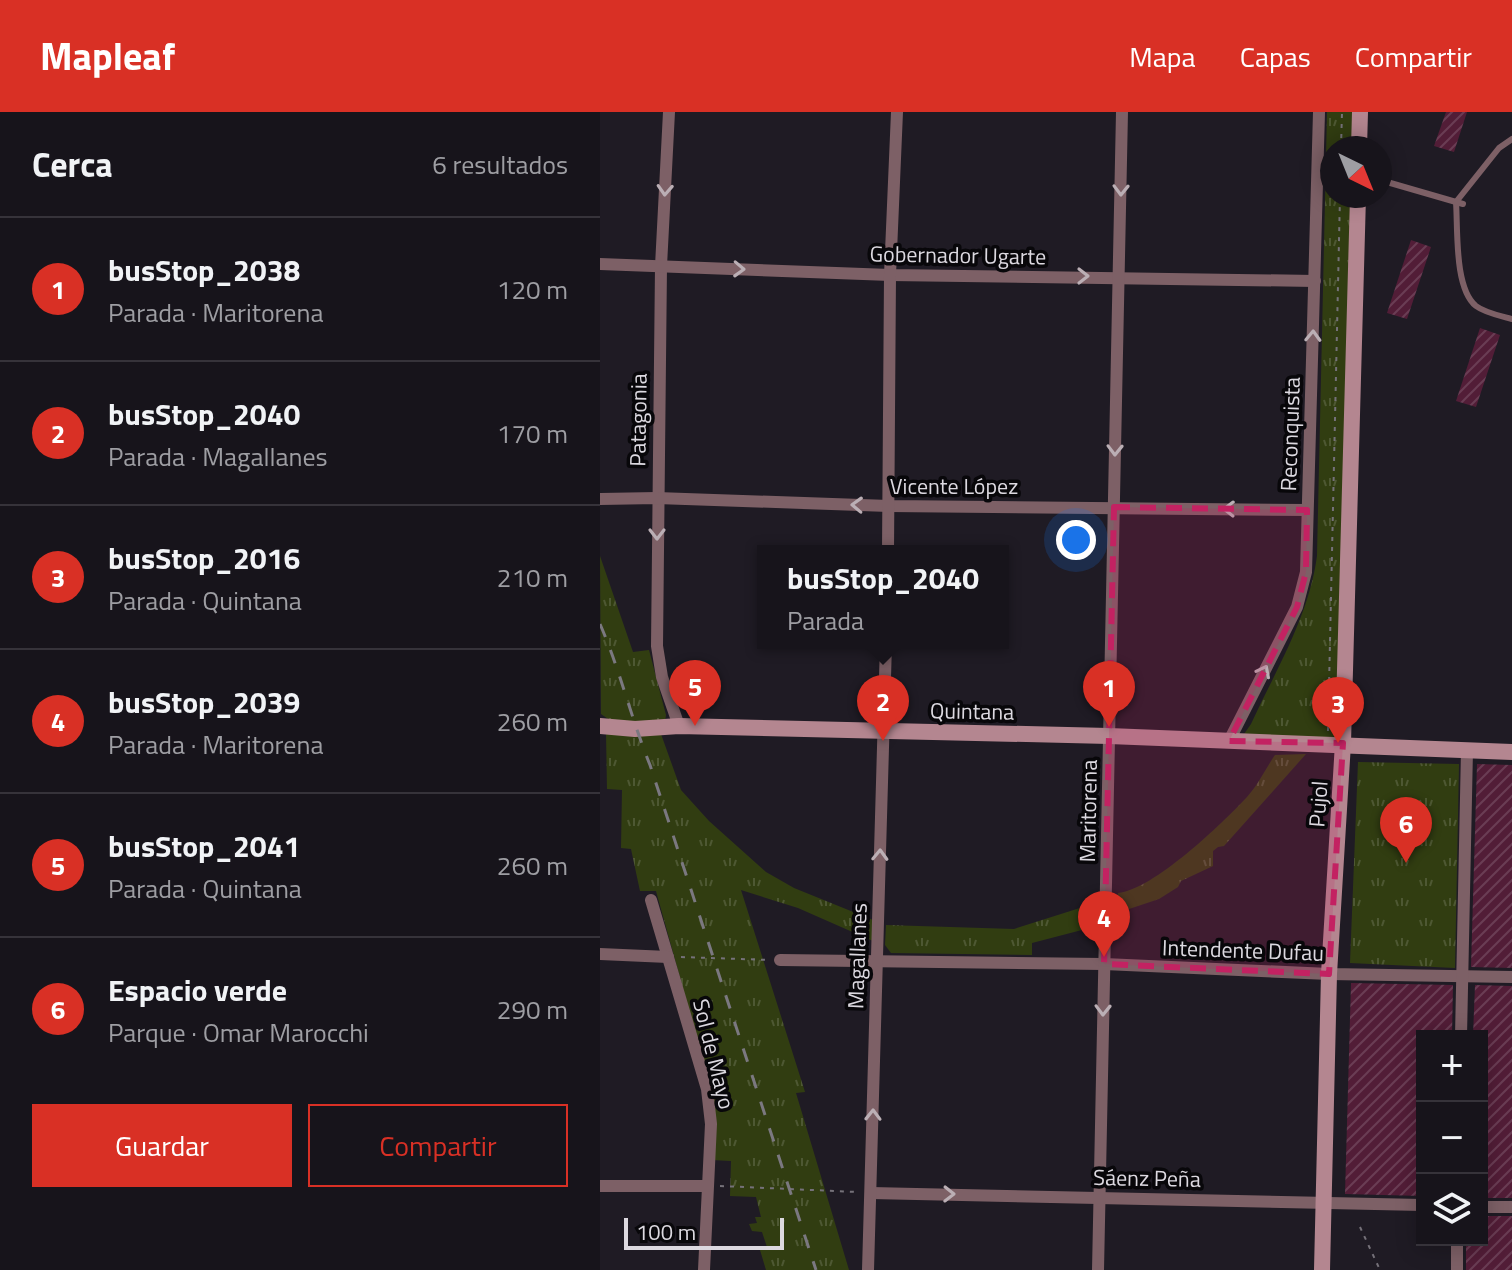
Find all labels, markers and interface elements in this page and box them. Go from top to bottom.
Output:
text: Mapleaf [40,27,175,85]
text: Mapa [1129,35,1196,78]
text: Capas [1240,35,1311,78]
text: Compartir [1355,35,1472,78]
north arrow [1320,136,1392,208]
text: Cerca [32,138,113,190]
text: 6 resultados [432,145,568,184]
one-way arrow [656,184,673,197]
one-way arrow [1112,184,1130,197]
street label: Gobernador Ugarte [869,236,1047,274]
text: busStop_2038 [108,247,300,293]
one-way arrow [733,261,746,278]
one-way arrow [1077,267,1090,285]
text: 1 [51,270,65,309]
text: 120 m [497,270,568,309]
text: Parada · Maritorena [108,293,323,332]
one-way arrow [1305,329,1322,342]
street label: Patagonia [620,373,656,467]
street label: Reconquista [1271,376,1309,492]
text: busStop_2040 [108,391,300,437]
text: 2 [51,414,65,453]
text: 170 m [497,414,568,453]
text: Parada · Magallanes [108,437,328,476]
one-way arrow [1107,444,1124,457]
street label: Vicente López [890,469,1018,503]
one-way arrow [850,496,863,513]
one-way arrow [1222,500,1235,518]
your location [1056,520,1096,560]
one-way arrow [648,528,666,541]
text: busStop_2016 [108,535,300,581]
popup [757,545,1009,649]
text: busStop_2040 [787,555,979,601]
text: 3 [51,558,65,597]
text: 210 m [497,558,568,597]
text: Parada · Quintana [108,581,302,620]
text: Parada [787,601,864,640]
pin: 5 [669,660,721,726]
pin: 1 [1083,661,1135,727]
one-way arrow [1255,664,1270,679]
pin: 2 [857,675,909,741]
pin: 3 [1312,677,1364,743]
text: busStop_2039 [108,679,300,725]
street label: Quintana [930,693,1014,729]
text: 4 [51,702,65,741]
text: 260 m [497,702,568,741]
text: Parada · Maritorena [108,725,323,764]
street label: Maritorena [1070,759,1106,863]
street label: Pujol [1299,780,1337,828]
pin: 6 [1380,797,1432,863]
text: busStop_2041 [108,823,300,869]
text: 5 [51,846,65,885]
text: 260 m [497,846,568,885]
one-way arrow [871,848,889,861]
text: Parada · Quintana [108,869,302,908]
pin: 4 [1078,891,1130,957]
street label: Magallanes [838,902,876,1010]
street label: Intendente Dufau [1162,930,1324,970]
text: Espacio verde [108,967,287,1013]
text: 6 [51,990,65,1029]
text: 290 m [497,990,568,1029]
street label: Sol de Mayo [684,995,744,1113]
one-way arrow [1095,1004,1112,1017]
text: Parque · Omar Marocchi [108,1013,369,1052]
map controls [1416,1030,1488,1246]
button: + [1416,1030,1488,1102]
button: − [1416,1102,1488,1174]
button: Guardar [32,1104,292,1187]
button: Compartir [308,1104,568,1187]
one-way arrow [864,1108,882,1121]
street label: Sáenz Peña [1093,1160,1201,1196]
button: layers [1416,1174,1488,1246]
one-way arrow [943,1185,956,1203]
scale bar [624,1214,784,1250]
text: 100 m [636,1215,696,1249]

